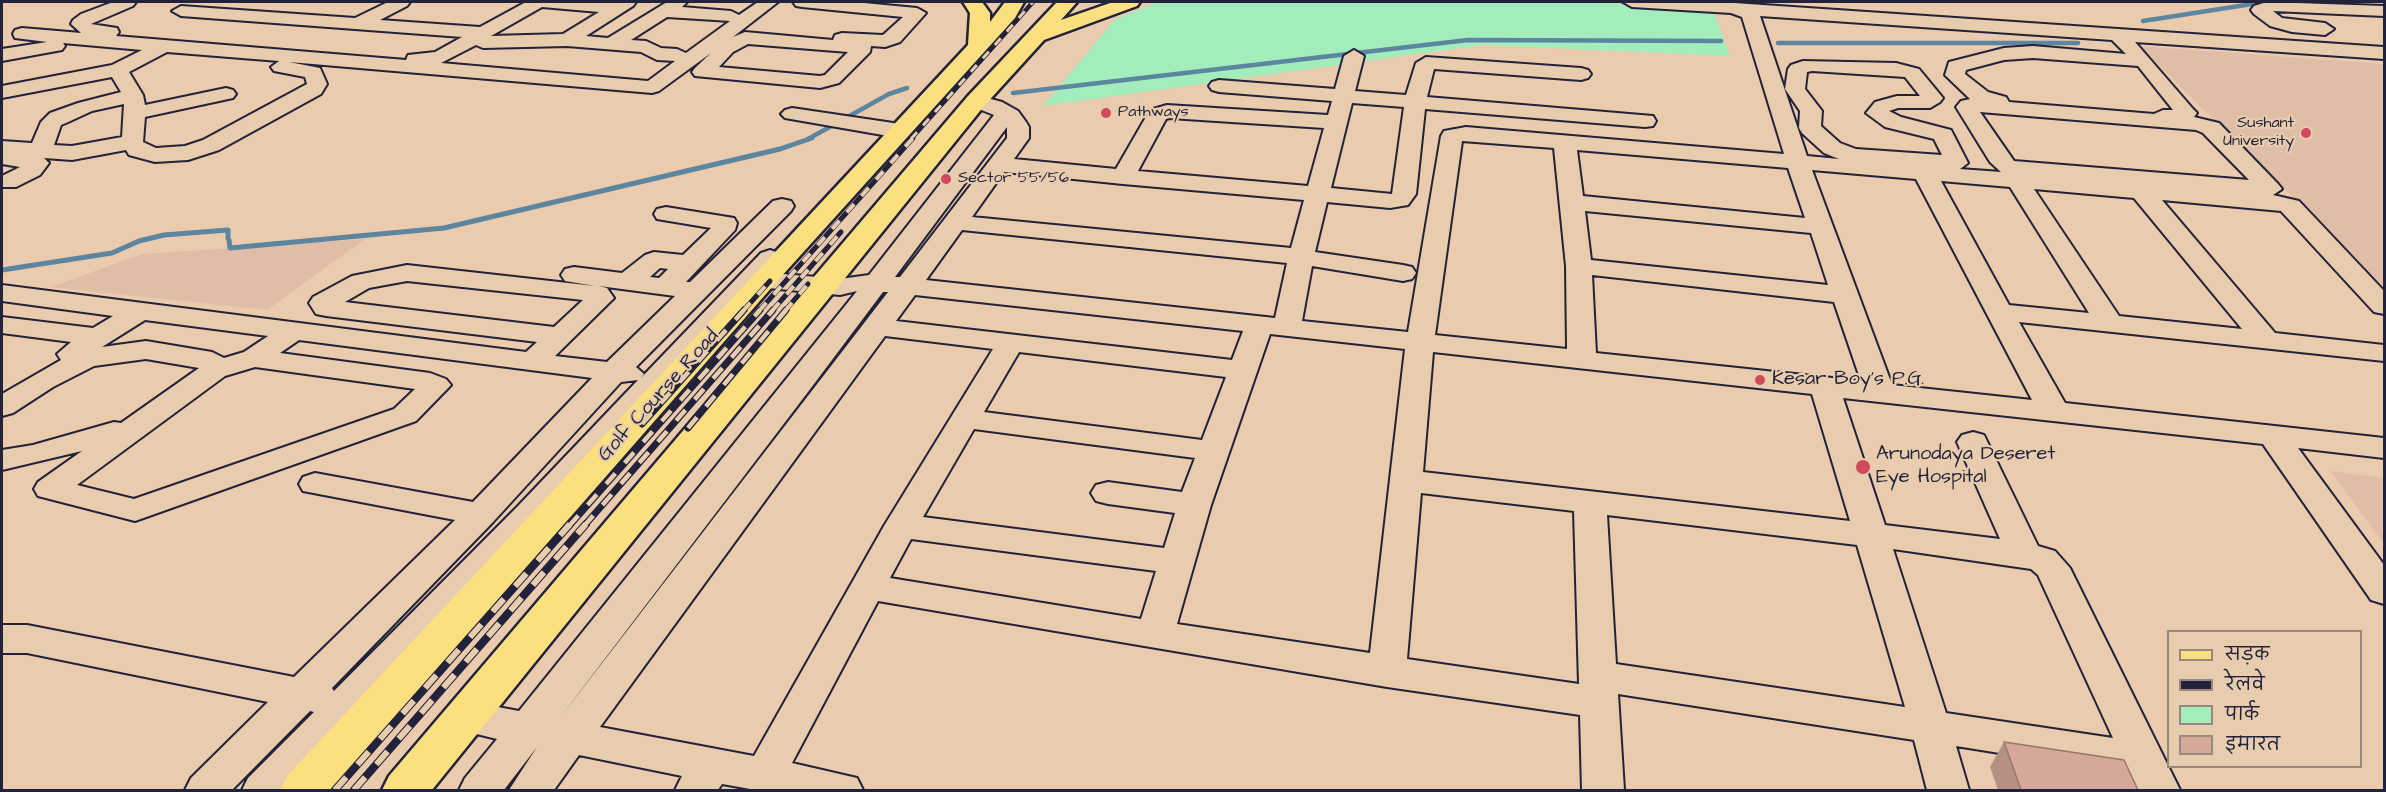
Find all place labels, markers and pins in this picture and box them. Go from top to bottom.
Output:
place label: Pathways [1118,103,1189,123]
marker: Pathways [1099,106,1113,120]
place label: Sushant University [2223,114,2294,152]
marker: Sushant University [2299,126,2313,140]
place label: Sector 55/56 [958,169,1069,189]
marker: Sector 55/56 [939,172,953,186]
place label: Kesar Boy’s P.G. [1772,368,1924,392]
marker: Kesar Boy’s P.G. [1753,373,1767,387]
place label: Arunodaya Deseret Eye Hospital [1876,443,2055,490]
marker: Arunodaya Deseret Eye Hospital [1854,458,1872,476]

